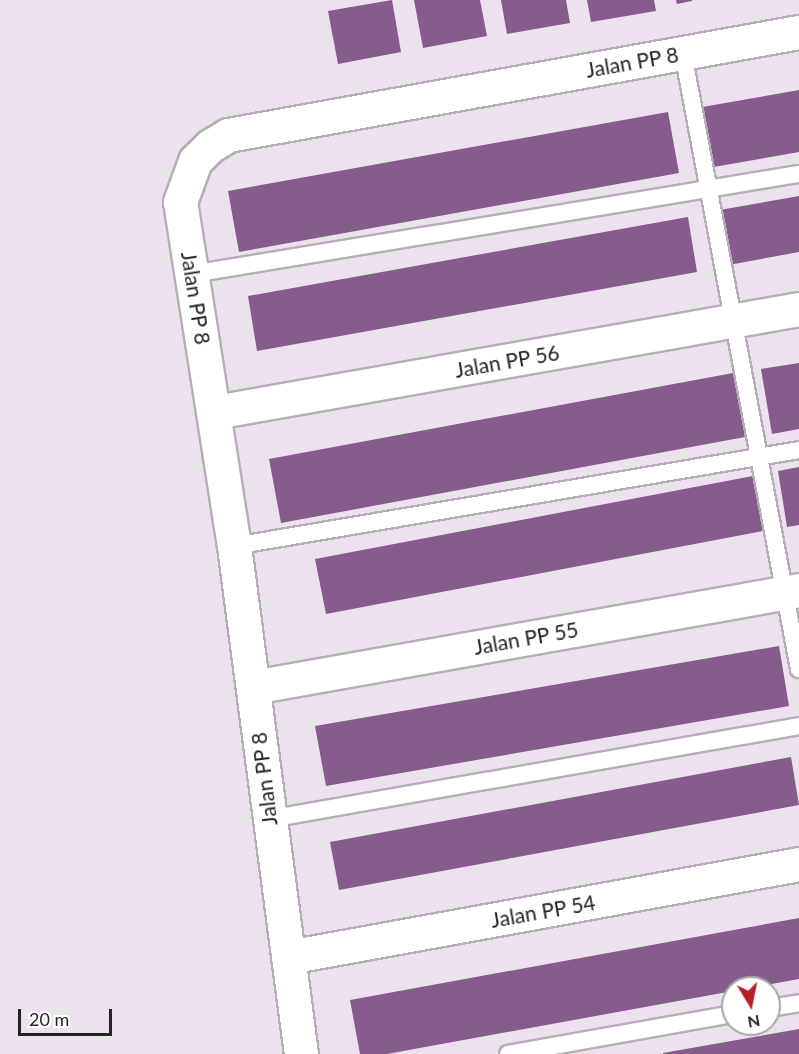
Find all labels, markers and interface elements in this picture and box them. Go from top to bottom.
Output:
street label: Jalan PP 8 [583,41,681,83]
street label: Jalan PP 8 [176,250,216,346]
street label: Jalan PP 56 [452,339,562,383]
street label: Jalan PP 55 [471,616,581,660]
street label: Jalan PP 8 [246,731,282,827]
street label: Jalan PP 54 [488,889,598,933]
north arrow [721,976,781,1036]
scale bar [21,997,116,1035]
text: 20 m [29,1008,69,1030]
text: N [746,1012,762,1033]

